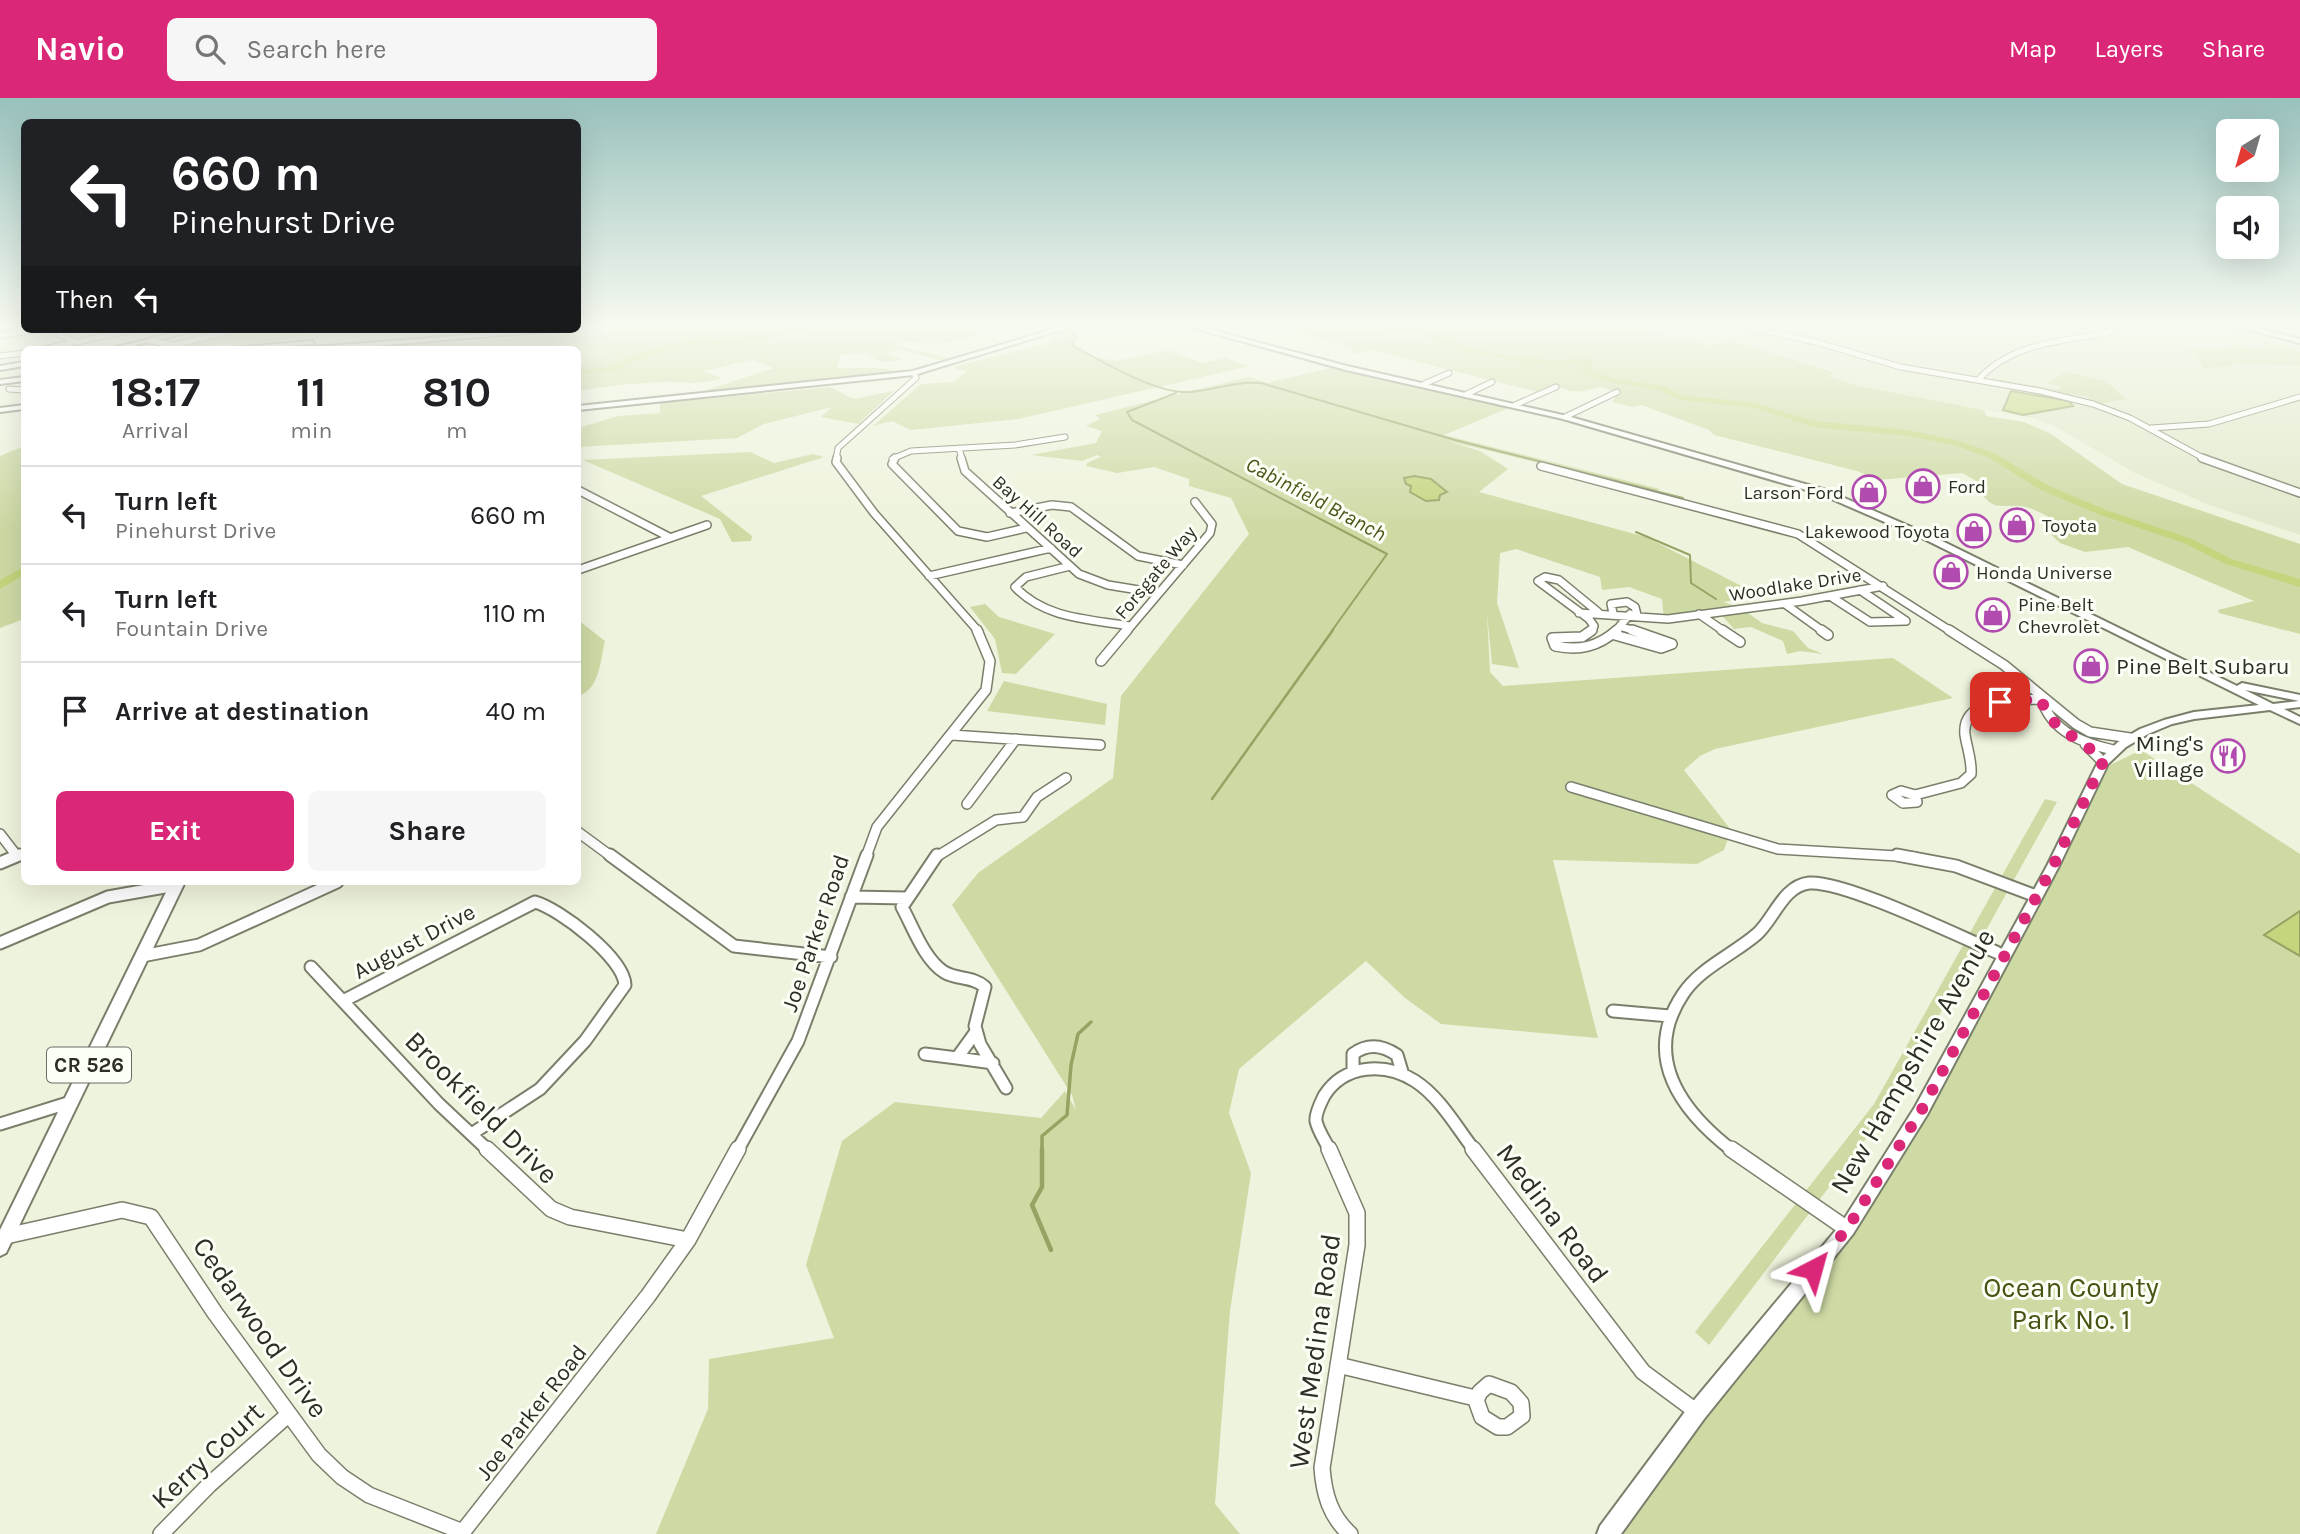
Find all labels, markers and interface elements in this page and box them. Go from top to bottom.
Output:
search box [167,18,657,81]
text: Navio [35,30,125,68]
icon: search [191,30,229,68]
text: Search here [247,34,386,65]
text: Map [2009,35,2057,63]
text: Layers [2095,35,2164,63]
text: Share [2202,35,2265,63]
north arrow [2216,119,2278,182]
map controls [2216,119,2279,259]
text: 660 m [171,145,320,202]
icon: left [56,147,147,238]
button: sound [2216,196,2279,259]
text: Pinehurst Drive [171,204,395,241]
icon: left [128,280,166,318]
text: Then [56,284,114,315]
text: 18:17 [111,367,200,417]
text: 11 [296,367,326,417]
text: 810 [422,367,491,417]
text: Arrival [122,417,189,444]
text: min [290,417,332,444]
text: m [446,417,467,444]
water label: Cabinfield Branch [1242,452,1390,546]
shop icon: Ford [1904,467,1942,505]
street label: Bay Hill Road [988,471,1087,563]
shop icon: Larson Ford [1850,473,1888,511]
place label: Ford [1948,476,1986,498]
place label: Larson Ford [1744,482,1844,504]
text: Turn left [115,486,217,517]
icon: left [56,496,94,534]
text: 660 m [470,500,546,531]
shop icon: Toyota [1998,506,2036,544]
shop icon: Lakewood Toyota [1955,512,1993,550]
place label: Toyota [2042,515,2097,537]
text: Pinehurst Drive [115,517,276,544]
street label: Forsgate Way [1110,521,1201,624]
place label: Lakewood Toyota [1805,521,1950,543]
shop icon: Honda Universe [1932,553,1970,591]
place label: Honda Universe [1976,562,2112,584]
street label: Woodlake Drive [1727,564,1863,606]
text: Turn left [115,584,217,615]
icon: left [56,594,94,632]
place label: Pine Belt Chevrolet [2018,594,2100,638]
shop icon: Pine Belt Chevrolet [1974,596,2012,634]
text: 110 m [483,598,546,629]
text: Fountain Drive [115,615,268,642]
shop icon: Pine Belt Subaru [2072,647,2110,685]
place label: Pine Belt Subaru [2116,653,2290,680]
pin [1970,672,2030,732]
icon: arrive [1981,683,2019,721]
icon: arrive [56,692,94,730]
text: Arrive at destination [115,696,369,727]
text: 40 m [486,696,546,727]
place label: Ming's Village [2134,730,2204,783]
restaurant icon: Ming's Village [2209,737,2247,775]
button: Exit [56,791,294,871]
button: Share [308,791,546,871]
street label: Joe Parker Road [776,851,855,1015]
street label: August Drive [349,898,480,985]
street label: New Hampshire Avenue [1823,923,2002,1200]
street label: Brookfield Drive [398,1024,565,1191]
road number: CR 526 [47,1048,131,1082]
street label: Medina Road [1489,1137,1616,1290]
street label: Cedarwood Drive [186,1230,335,1424]
street label: West Medina Road [1282,1231,1347,1471]
position arrow [1776,1232,1850,1306]
park label: Ocean County Park No. 1 [1983,1271,2159,1336]
street label: Joe Parker Road [470,1339,593,1485]
street label: Kerry Court [144,1395,270,1516]

